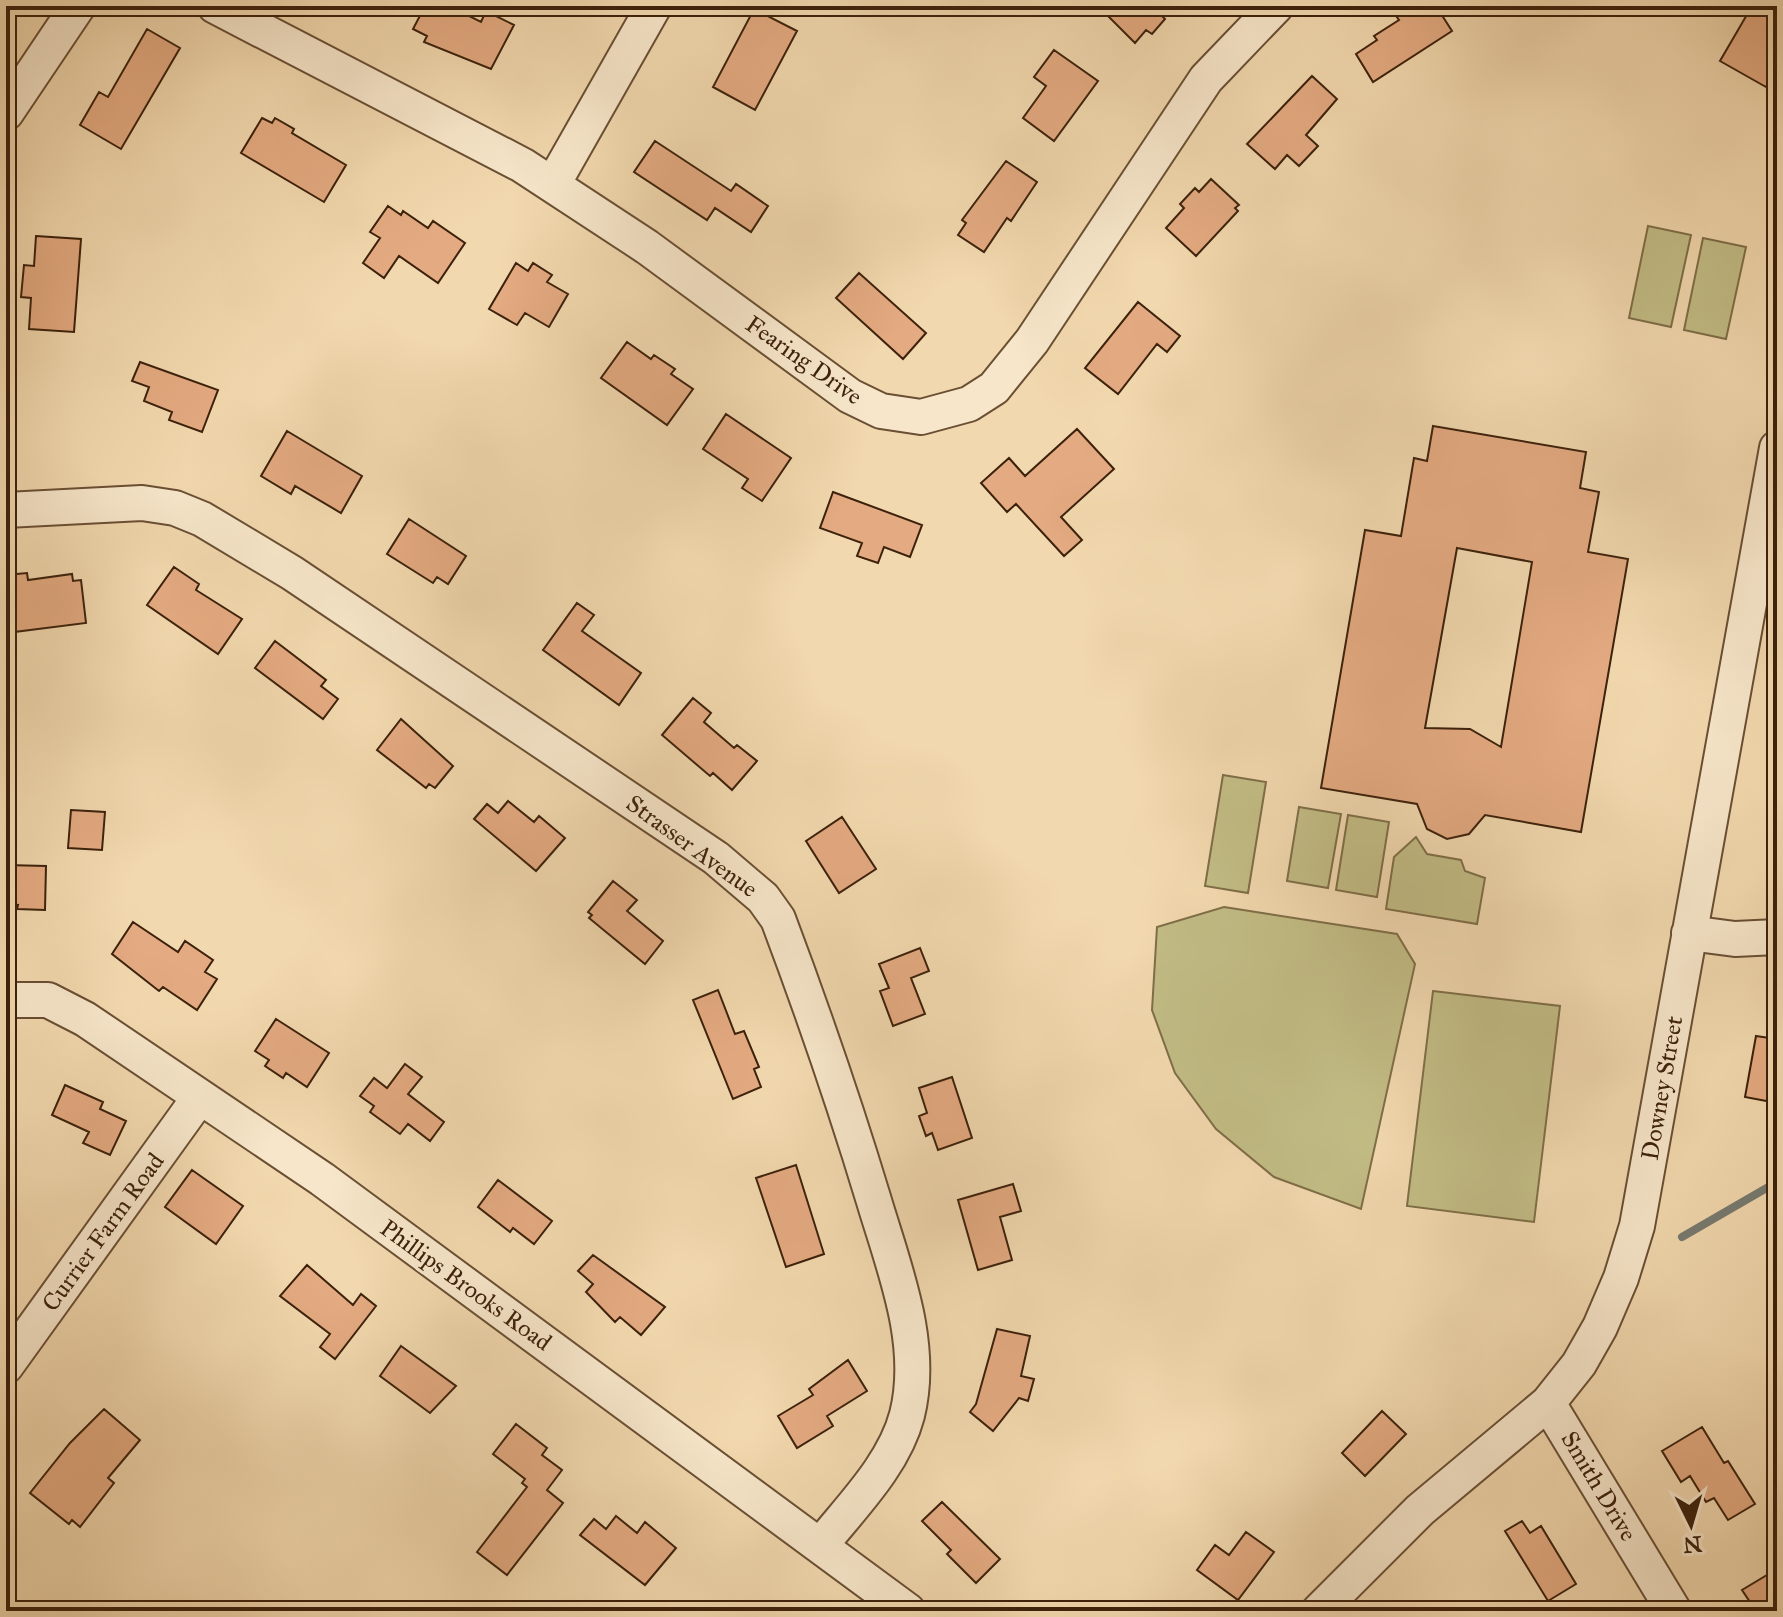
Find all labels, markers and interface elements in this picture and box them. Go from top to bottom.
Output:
street label: Fearing Drive [740,309,868,411]
street label: Strasser Avenue [620,788,764,904]
street label: Downey Street [1635,1013,1690,1162]
street label: Currier Farm Road [35,1147,171,1317]
street label: Phillips Brooks Road [374,1213,558,1357]
street label: Smith Drive [1554,1426,1644,1546]
north arrow [1651,1485,1731,1565]
text: N [1682,1530,1703,1559]

